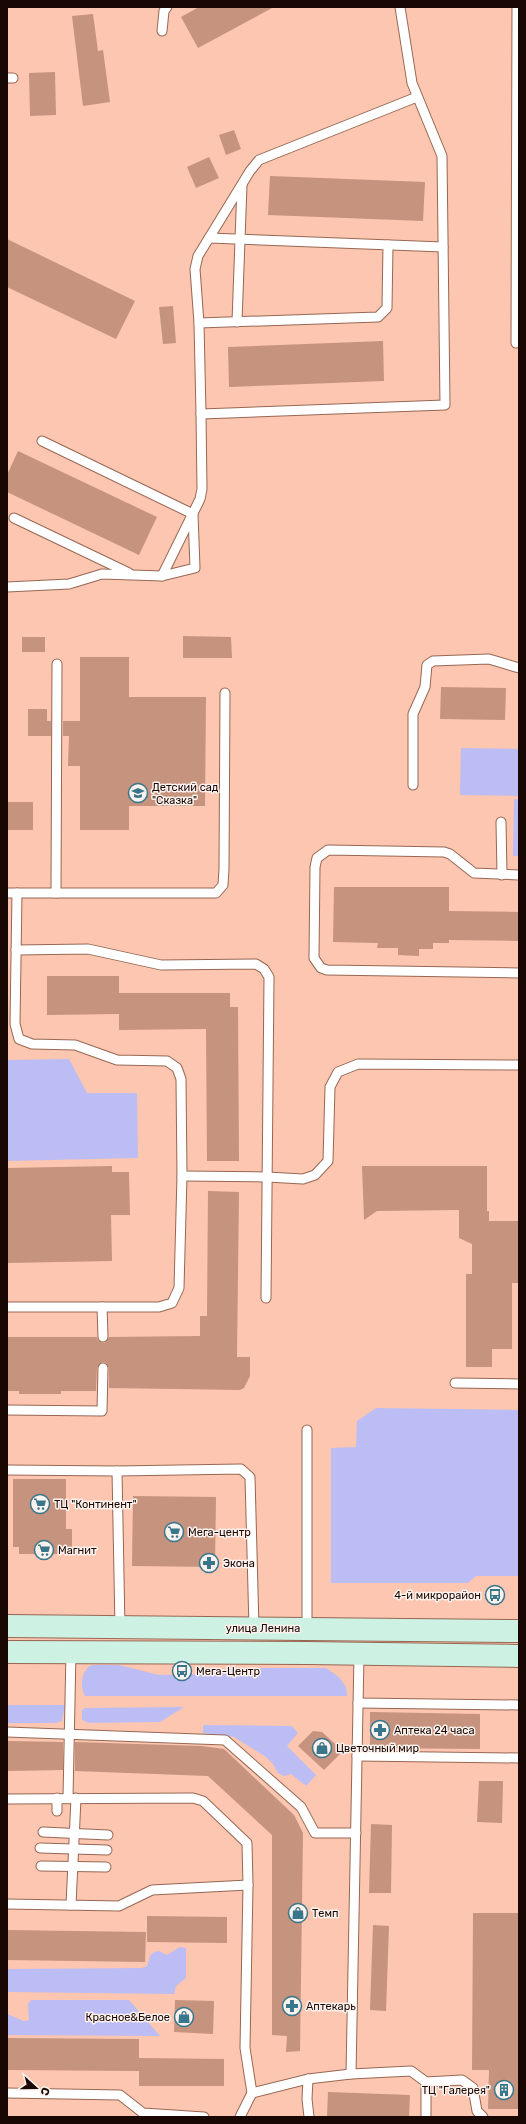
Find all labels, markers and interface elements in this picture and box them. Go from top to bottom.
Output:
place label: Детский сад "Сказка" [152,781,219,807]
school or university icon: Детский сад "Сказка" [127,782,149,804]
supermarket icon: ТЦ "Континент" [29,1493,51,1515]
place label: ТЦ "Континент" [54,1498,137,1511]
supermarket icon: Мега-центр [163,1521,185,1543]
place label: Мега-центр [188,1526,251,1539]
supermarket icon: Магнит [33,1539,55,1561]
place label: Магнит [58,1544,97,1557]
pharmacy icon: Экона [198,1552,220,1574]
place label: Экона [223,1557,255,1570]
bus stop icon: 4-й микрорайон [484,1584,506,1606]
place label: 4-й микрорайон [394,1589,481,1602]
street label: улица Ленина [226,1622,300,1635]
bus stop icon: Мега-Центр [171,1660,193,1682]
place label: Мега-Центр [196,1665,260,1678]
pharmacy icon: Аптека 24 часа [369,1719,391,1741]
place label: Аптека 24 часа [394,1724,474,1737]
shop icon: Цветочный мир [311,1737,333,1759]
place label: Цветочный мир [336,1742,419,1755]
shop icon: Темп [287,1902,309,1924]
place label: Темп [312,1907,339,1920]
pharmacy icon: Аптекарь [281,1995,303,2017]
place label: Аптекарь [306,2000,356,2013]
shop icon: Красное&Белое [173,2006,195,2028]
place label: Красное&Белое [85,2011,170,2024]
north arrow [16,2068,56,2108]
building icon: ТЦ "Галерея" [493,2079,515,2101]
place label: ТЦ "Галерея" [422,2084,490,2097]
text: С [37,2085,52,2098]

